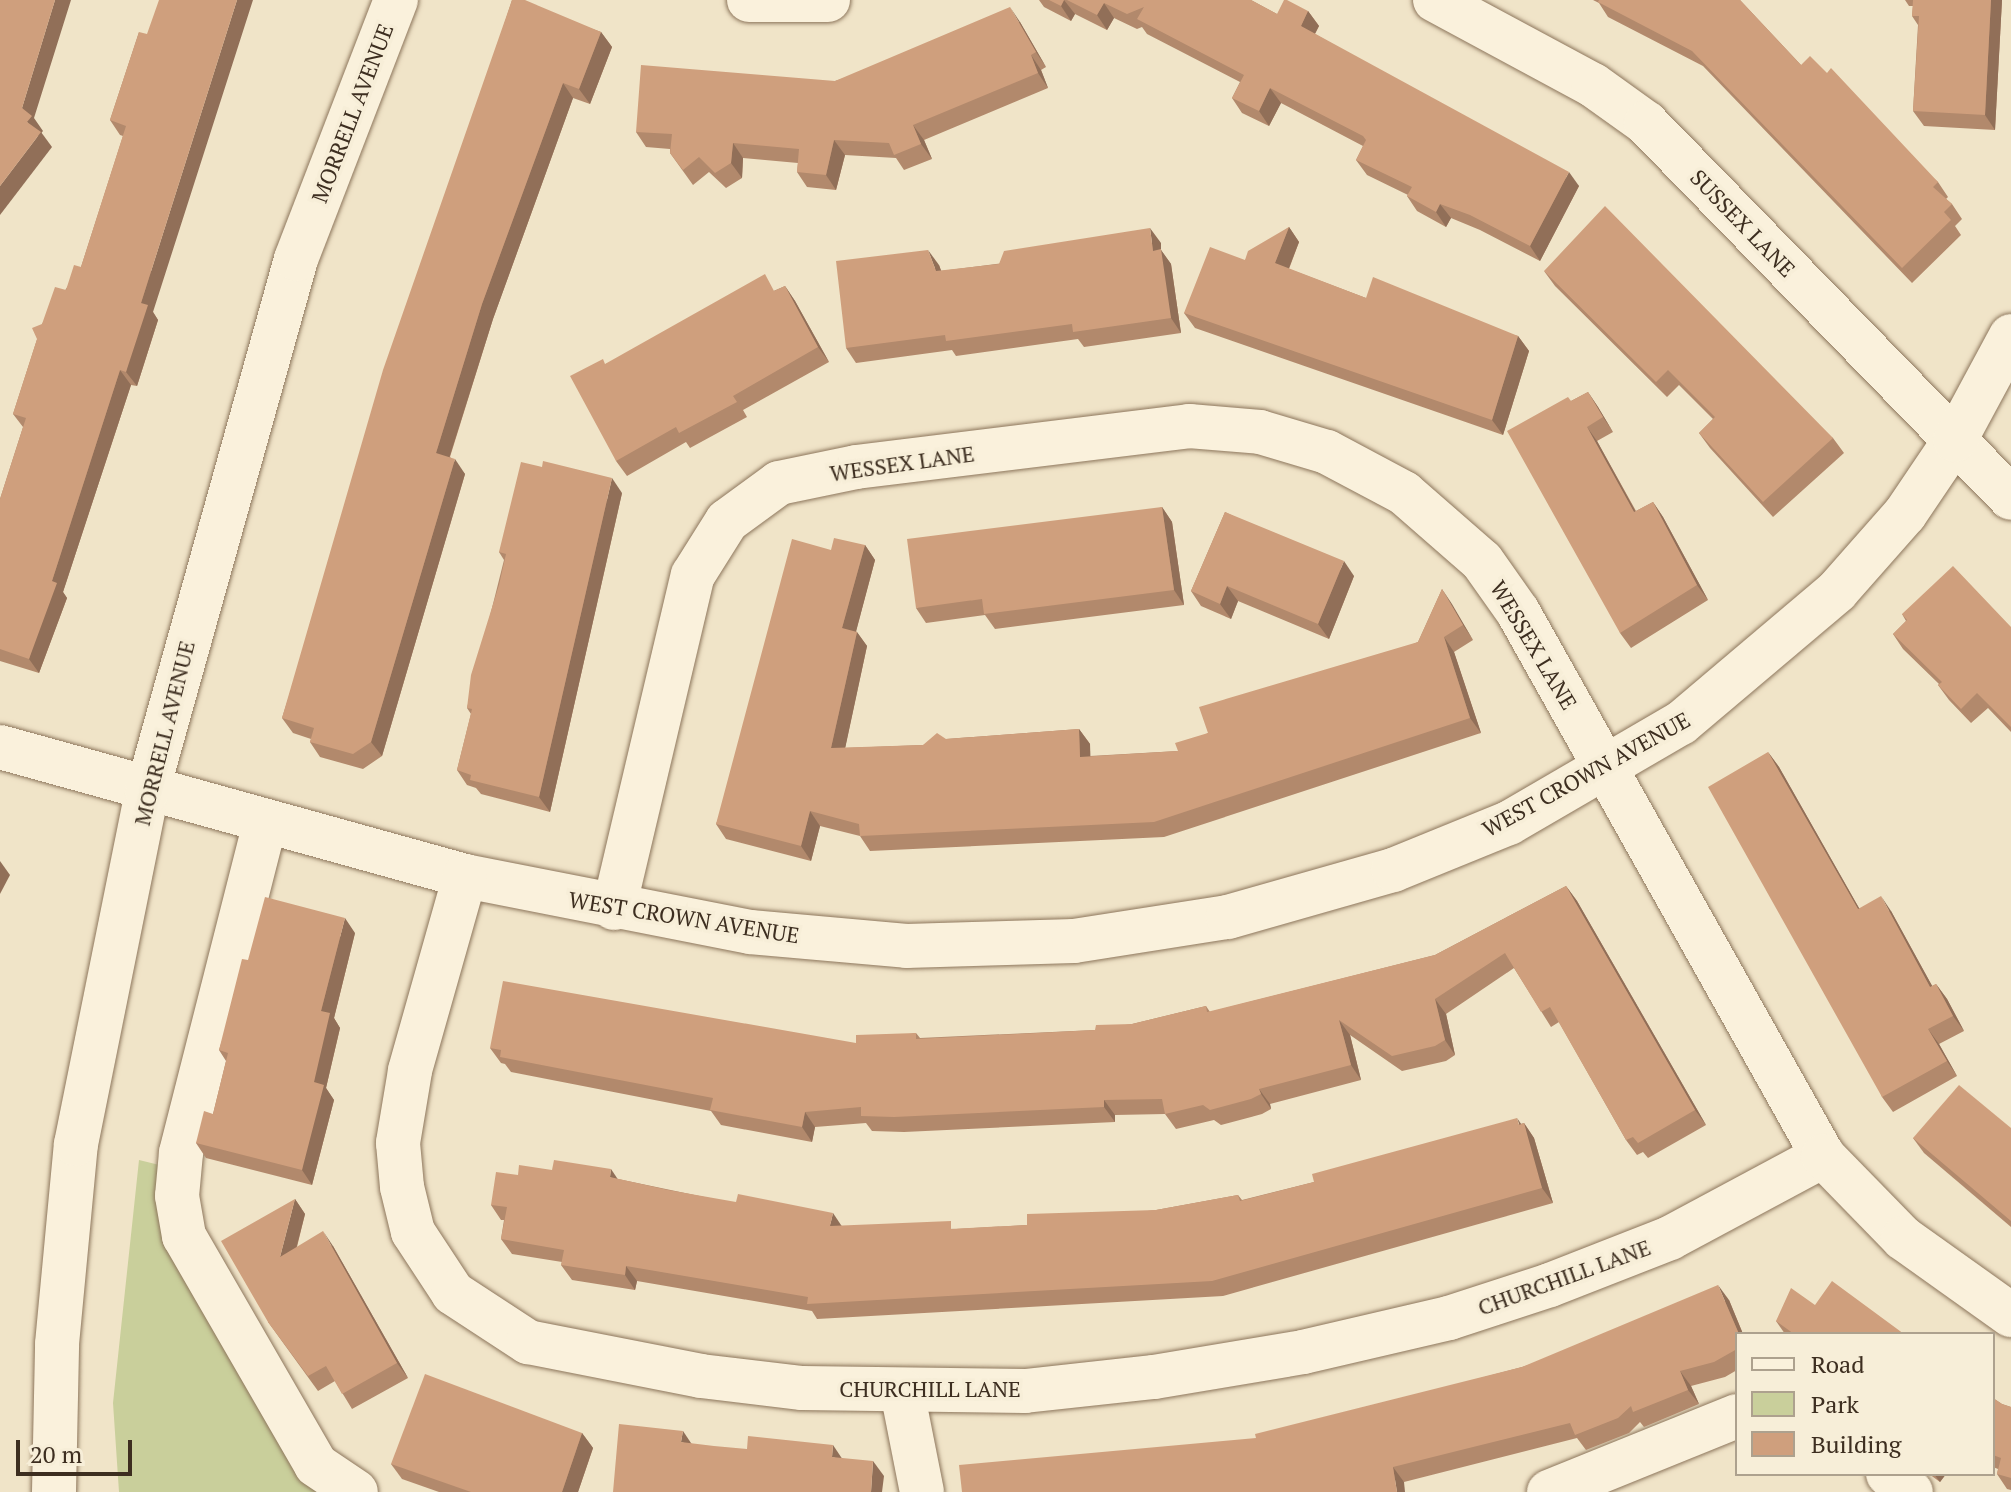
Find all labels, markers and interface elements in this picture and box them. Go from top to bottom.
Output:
street label: MORRELL AVENUE [306,20,398,206]
street label: SUSSEX LANE [1685,164,1801,282]
street label: WESSEX LANE [828,440,976,486]
street label: WESSEX LANE [1485,576,1583,714]
street label: MORRELL AVENUE [128,638,200,828]
street label: WEST CROWN AVENUE [1477,706,1695,842]
street label: WEST CROWN AVENUE [567,886,801,948]
street label: CHURCHILL LANE [1474,1234,1654,1320]
legend [1735,1332,1995,1476]
text: Road [1811,1348,1865,1380]
street label: CHURCHILL LANE [839,1376,1021,1402]
text: Park [1811,1388,1859,1420]
scale bar [20,1424,136,1474]
text: Building [1811,1428,1901,1460]
text: 20 m [30,1438,82,1470]

